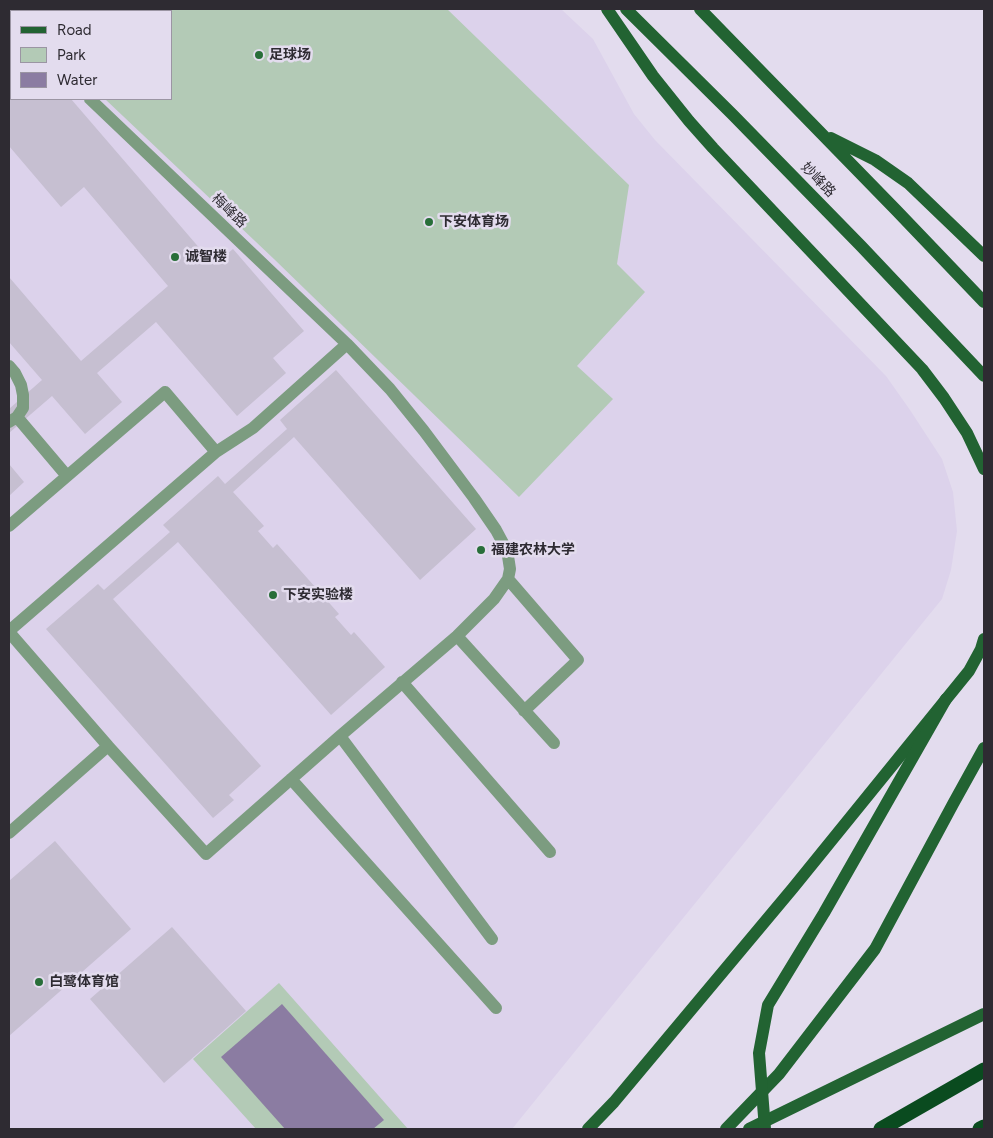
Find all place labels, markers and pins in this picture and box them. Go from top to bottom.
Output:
place label: 足球场 [269,47,311,63]
marker: 足球场 [253,49,265,61]
place label: 下安体育场 [439,214,509,230]
marker: 下安体育场 [423,216,435,228]
place label: 诚智楼 [185,249,227,265]
marker: 诚智楼 [169,251,181,263]
place label: 福建农林大学 [491,542,575,558]
marker: 福建农林大学 [475,544,487,556]
place label: 下安实验楼 [283,587,353,603]
marker: 下安实验楼 [267,589,279,601]
place label: 白鹭体育馆 [49,974,119,990]
marker: 白鹭体育馆 [33,976,45,988]

